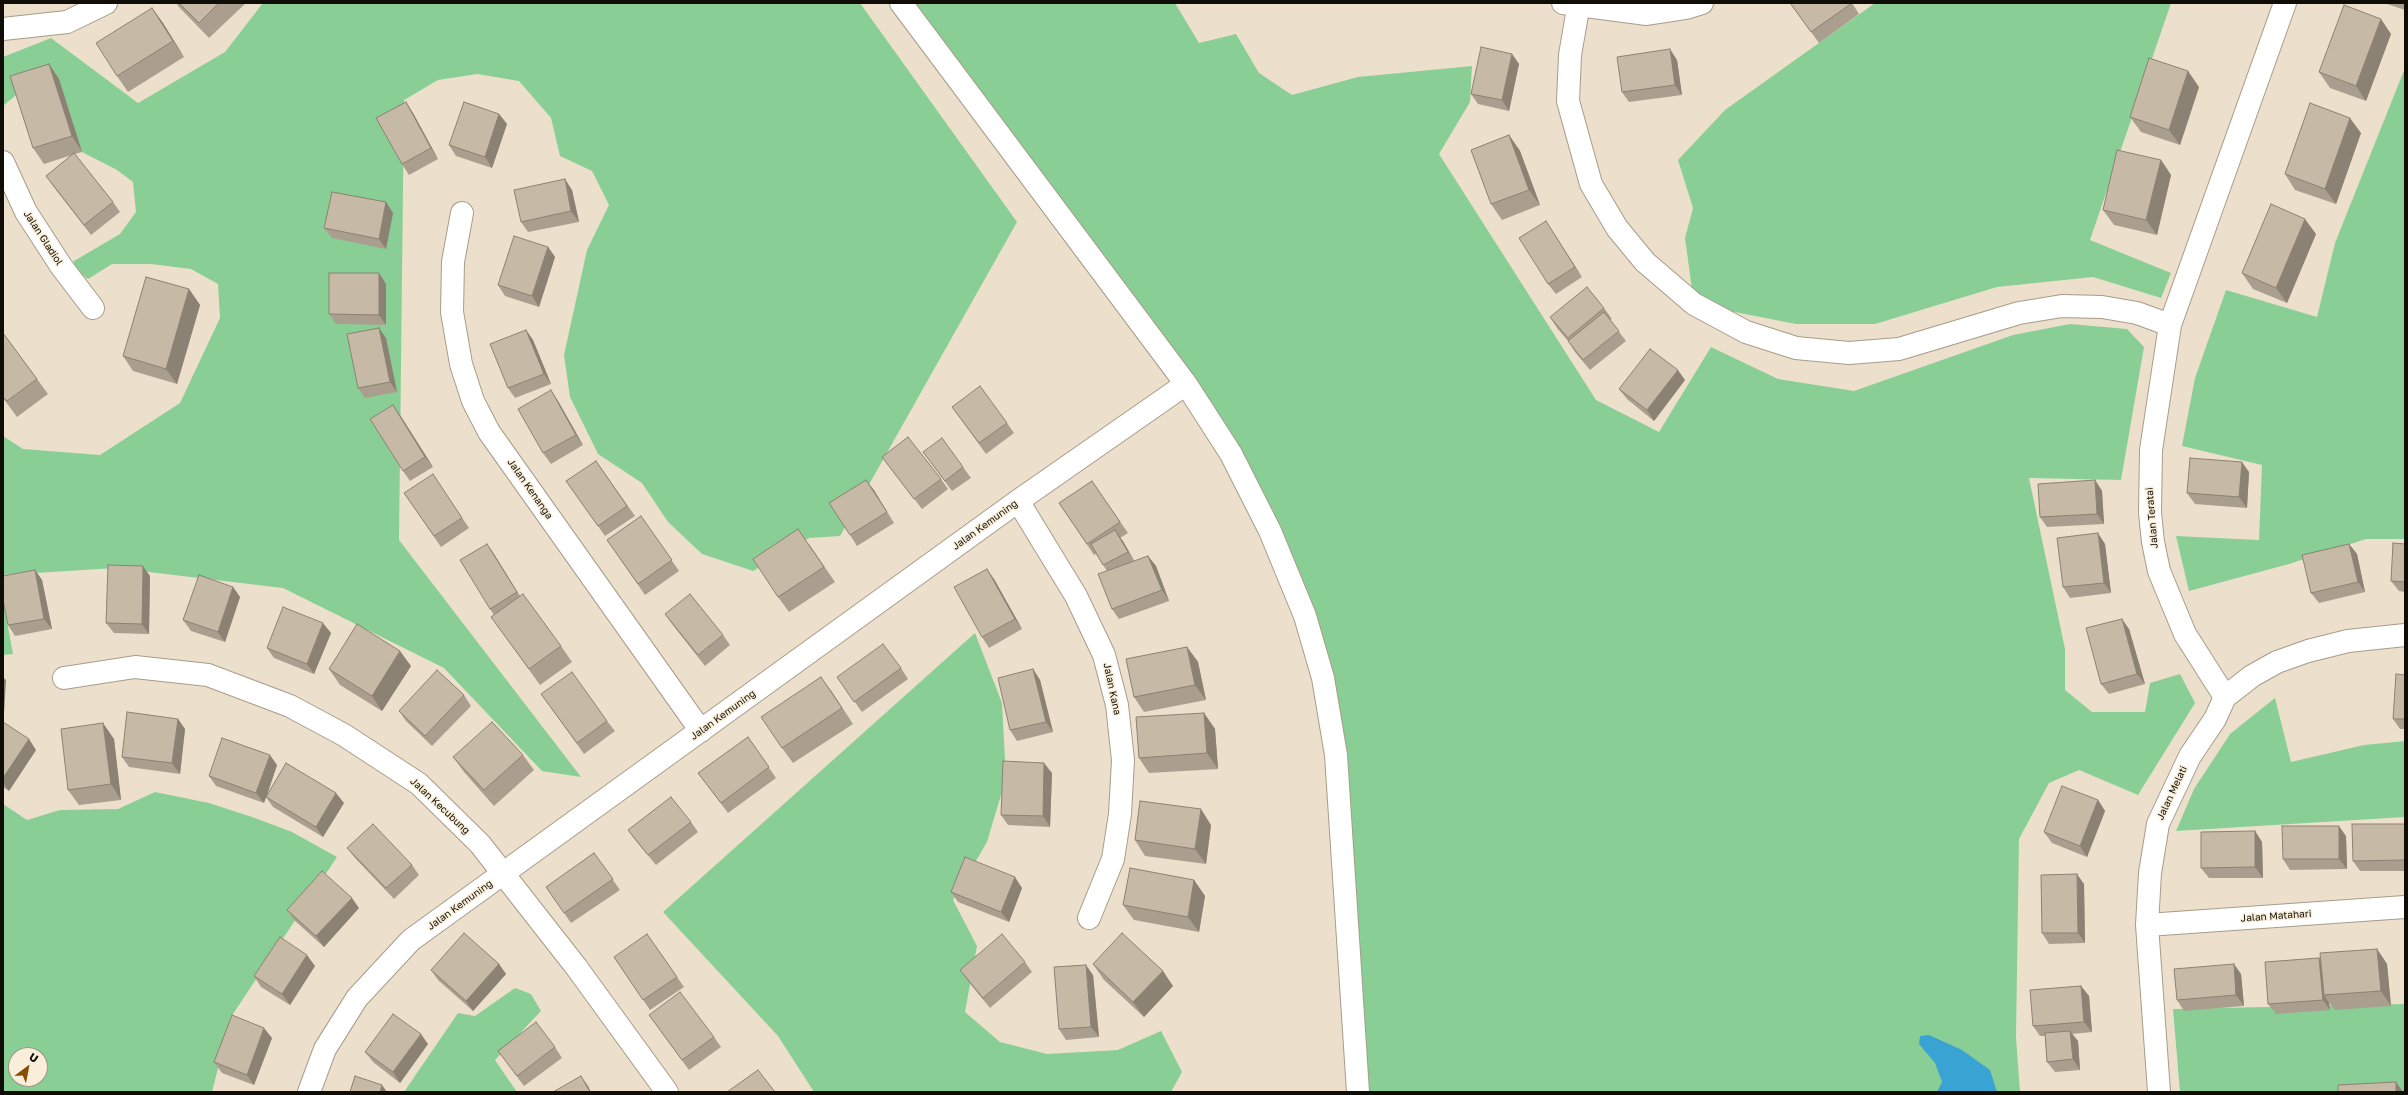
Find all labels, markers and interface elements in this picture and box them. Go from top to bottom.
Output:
street label: Jalan Gladiol [21,208,65,268]
street label: Jalan Kenanga [505,456,555,522]
street label: Jalan Teratai [2143,487,2161,549]
street label: Jalan Kemuning [950,497,1020,553]
street label: Jalan Kana [1101,662,1123,716]
street label: Jalan Kemuning [688,687,758,743]
street label: Jalan Melati [2154,764,2190,822]
street label: Jalan Kecubung [408,775,472,837]
street label: Jalan Kemuning [425,877,495,933]
street label: Jalan Matahari [2240,908,2312,924]
north arrow [8,1047,48,1087]
text: U [27,1050,41,1065]

